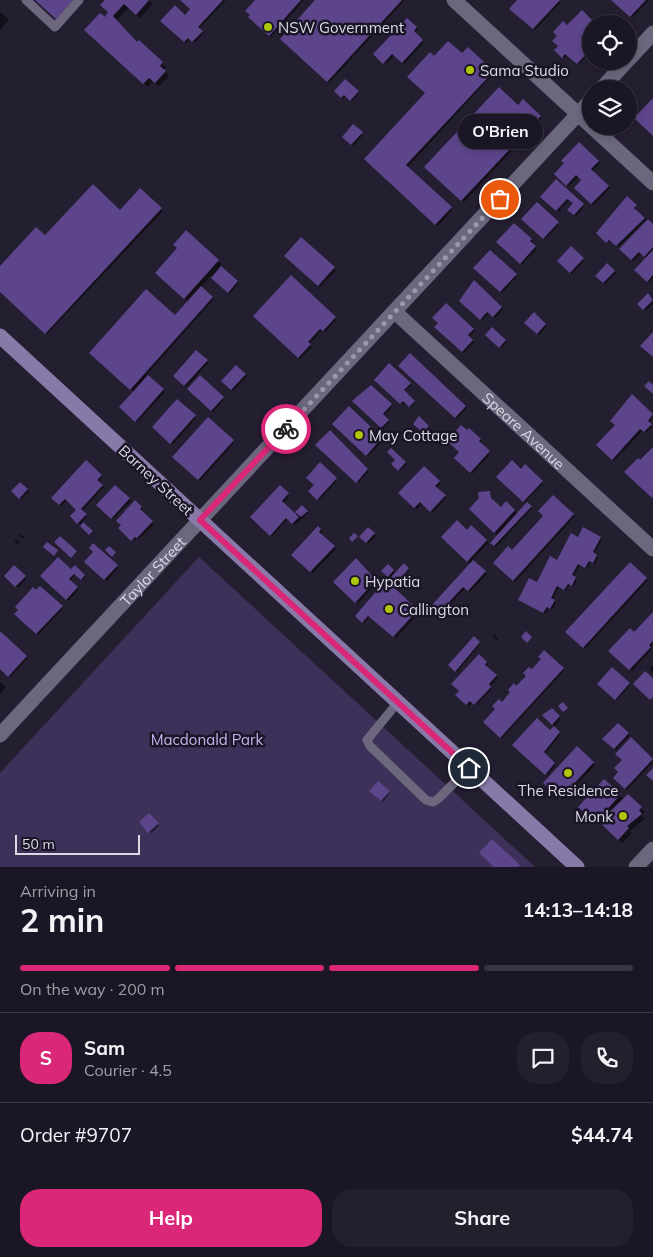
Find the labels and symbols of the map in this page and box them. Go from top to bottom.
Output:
place label: NSW Government [278,18,404,37]
marker: NSW Government [262,21,274,33]
place label: Sama Studio [480,61,569,80]
marker: Sama Studio [464,64,476,76]
callout: O'Brien [458,114,542,149]
pin [479,178,521,220]
street label: Speare Avenue [479,388,569,473]
courier [261,404,311,454]
place label: May Cottage [369,426,457,445]
marker: May Cottage [353,429,365,441]
street label: Barney Street [115,441,197,519]
street label: Taylor Street [116,532,190,610]
place label: Hypatia [365,572,420,591]
marker: Hypatia [349,575,361,587]
place label: Callington [399,600,469,619]
marker: Callington [383,603,395,615]
park label: Macdonald Park [151,730,264,749]
pin [448,747,490,789]
marker: The Residence [562,767,574,779]
place label: The Residence [518,781,618,800]
place label: Monk [575,807,613,826]
marker: Monk [617,810,629,822]
scale bar [15,832,140,855]

